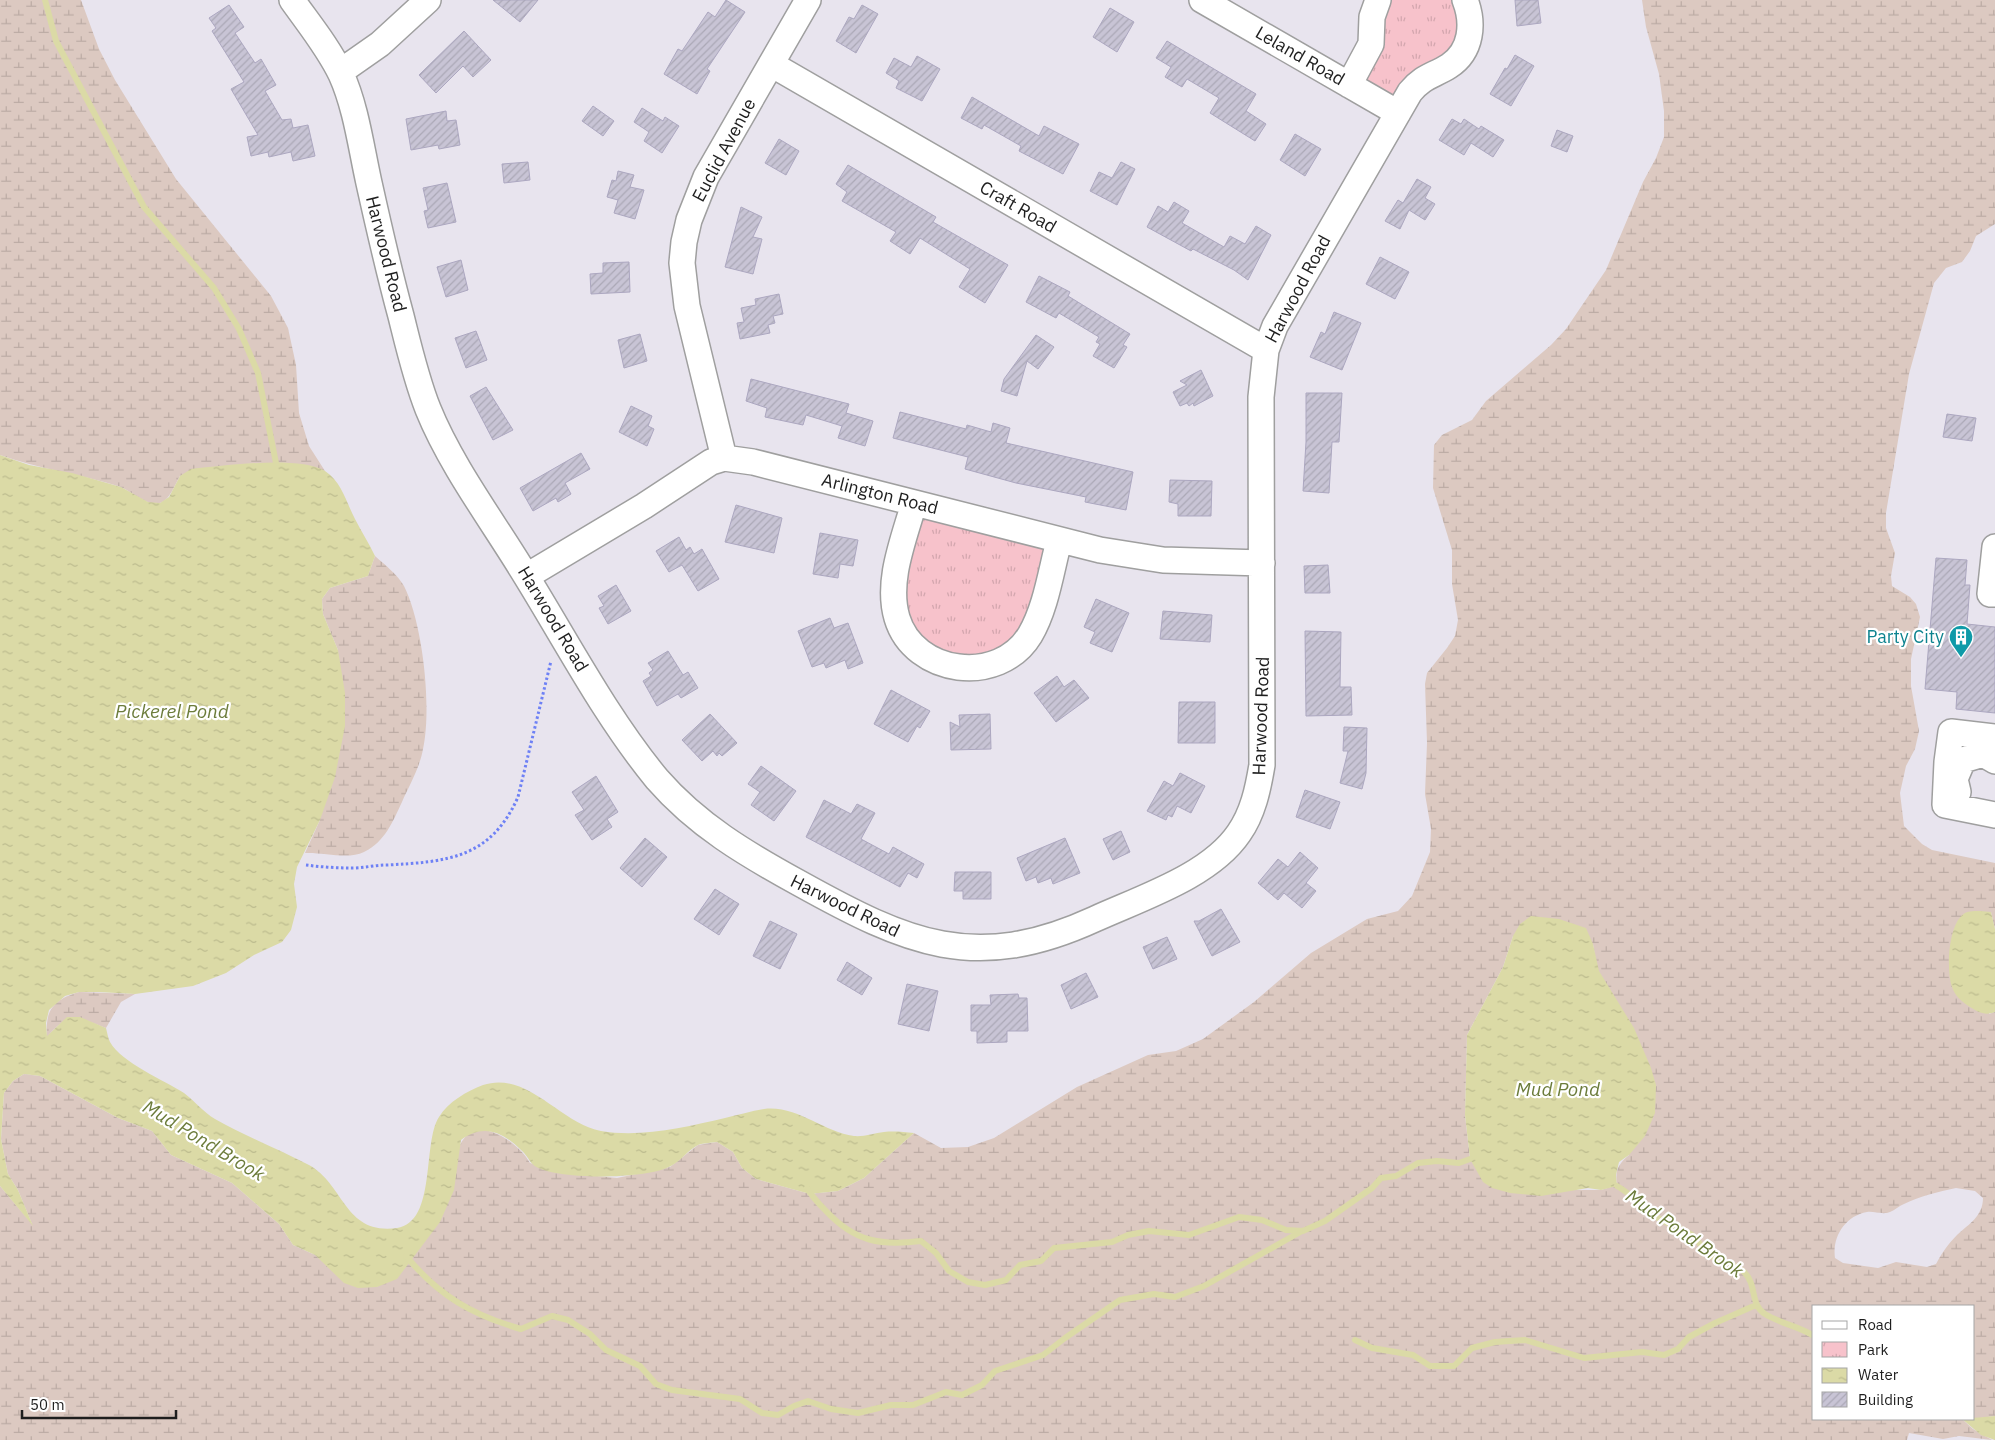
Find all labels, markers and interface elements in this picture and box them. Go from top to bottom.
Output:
street label: Leland Road [1251,21,1349,90]
street label: Euclid Avenue [687,94,761,205]
street label: Craft Road [976,175,1061,238]
street label: Harwood Road [361,193,412,314]
street label: Harwood Road [1259,231,1336,347]
street label: Arlington Road [819,468,941,519]
street label: Harwood Road [513,562,594,676]
building icon: Party City [1948,624,1974,658]
place label: Party City [1866,625,1944,648]
street label: Harwood Road [1247,656,1274,776]
water label: Pickerel Pond [115,699,230,723]
street label: Harwood Road [787,869,904,942]
water label: Mud Pond [1516,1077,1601,1101]
water label: Mud Pond Brook [139,1094,270,1186]
water label: Mud Pond Brook [1621,1184,1749,1283]
legend [1812,1305,1975,1420]
text: Road [1858,1315,1893,1334]
text: Park [1858,1340,1888,1359]
text: Water [1858,1365,1899,1384]
scale bar [22,1388,176,1420]
text: Building [1858,1390,1913,1409]
text: 50 m [30,1395,65,1414]

